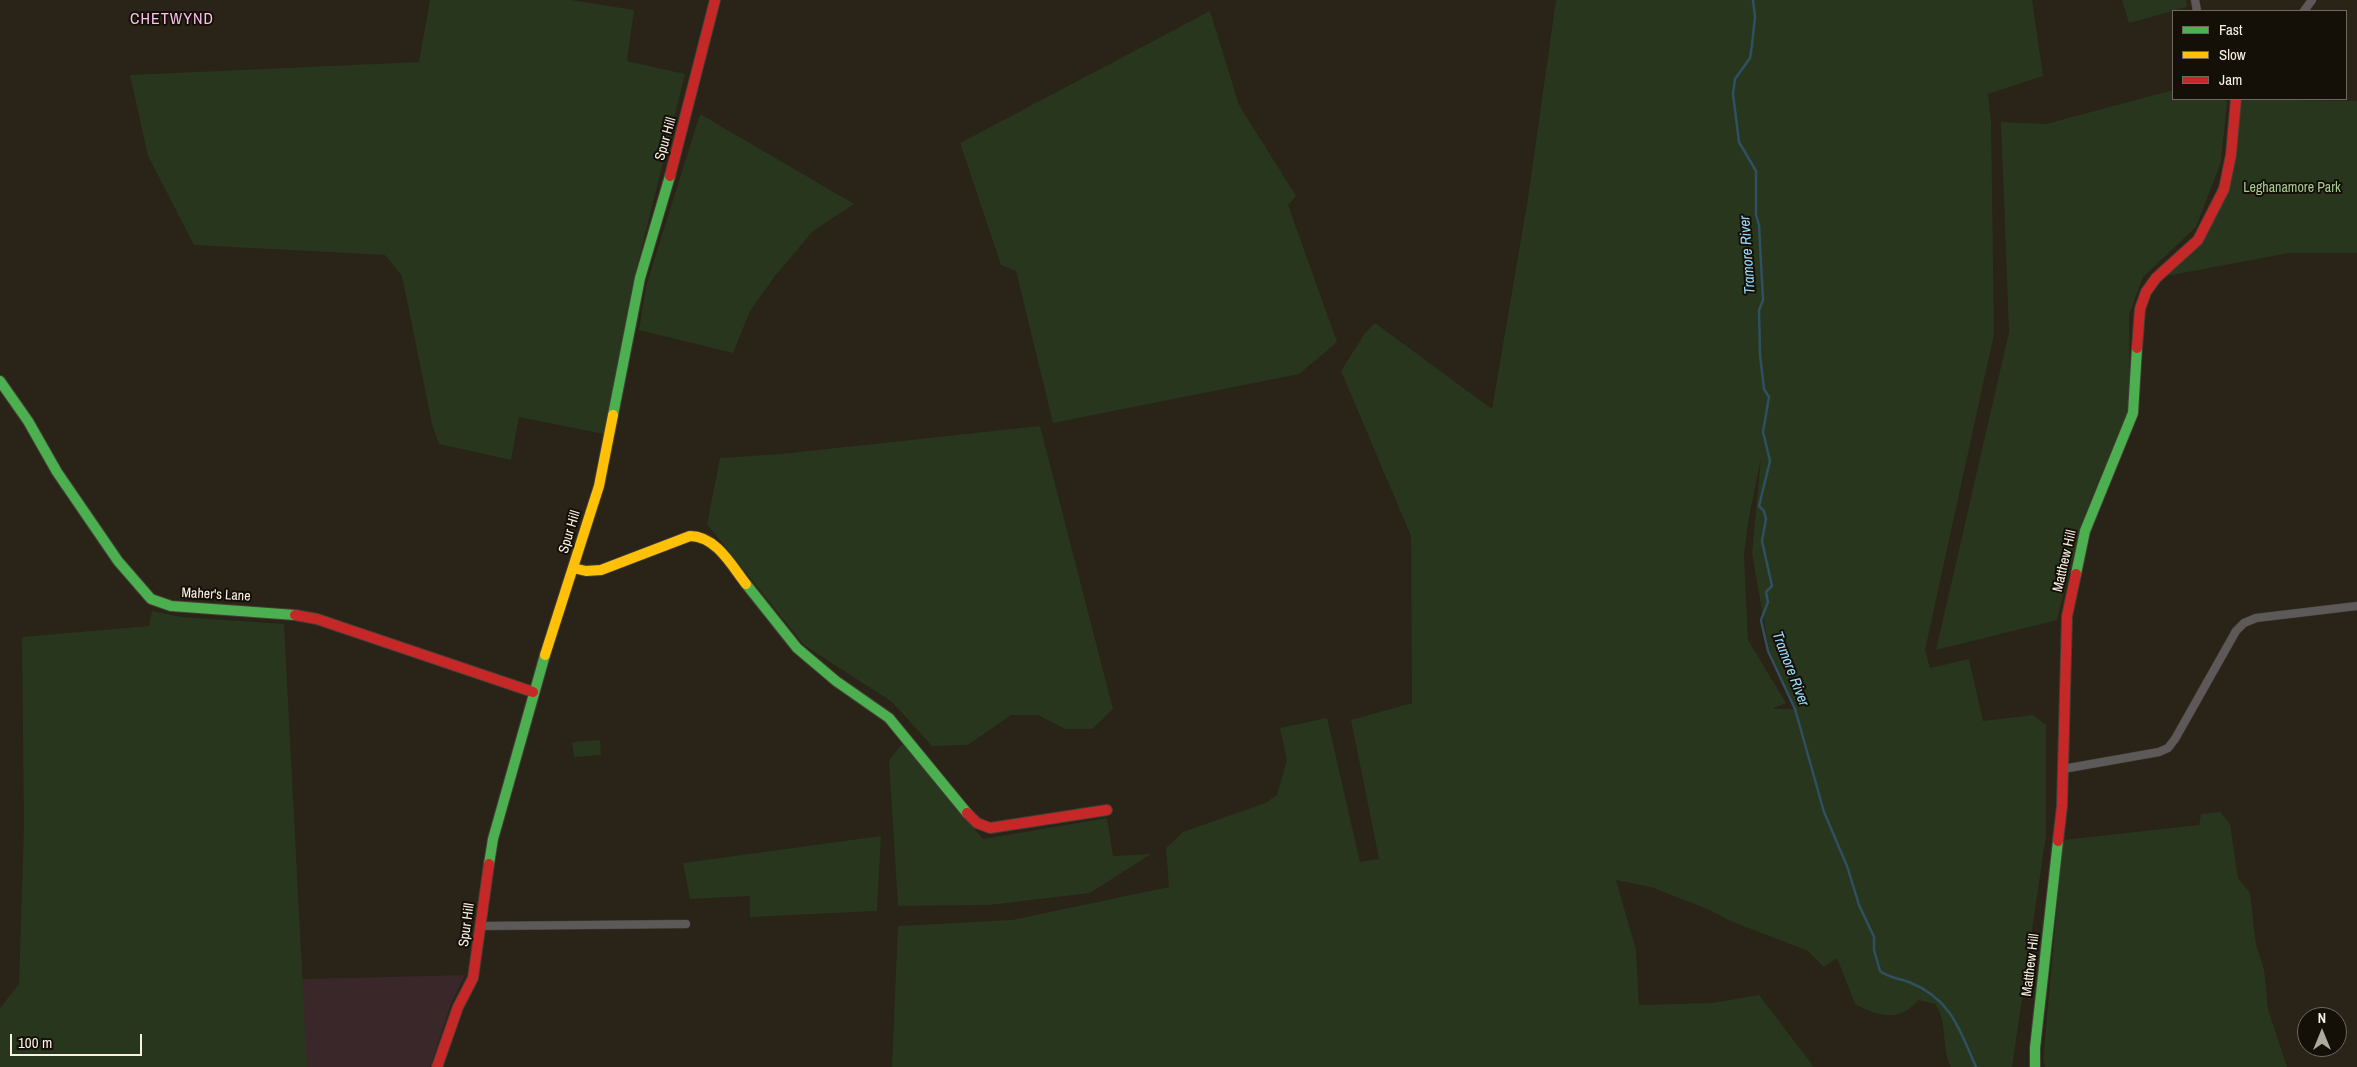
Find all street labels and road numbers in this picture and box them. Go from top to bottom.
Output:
street label: Spur Hill [652,116,680,162]
street label: Spur Hill [556,508,584,556]
street label: Matthew Hill [2050,528,2080,594]
street label: Maher's Lane [181,585,251,605]
street label: Spur Hill [456,902,478,948]
street label: Matthew Hill [2019,933,2043,997]

